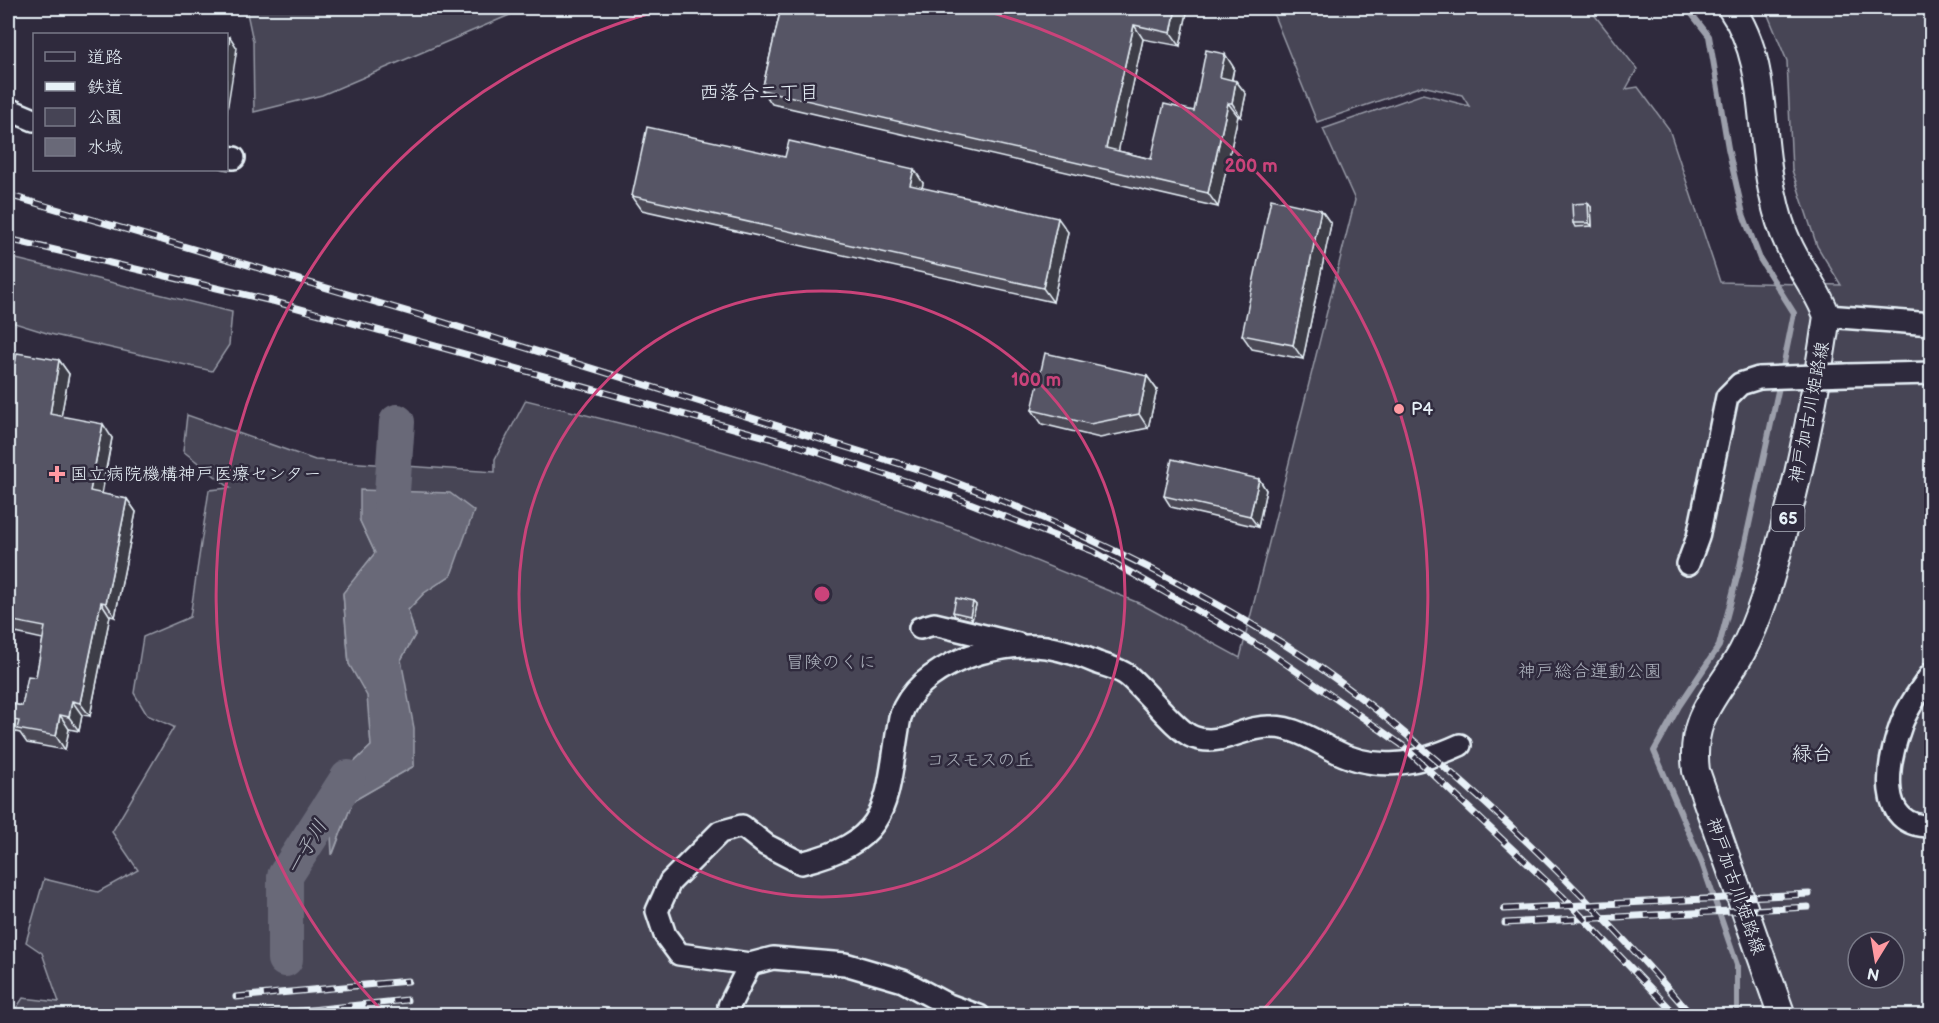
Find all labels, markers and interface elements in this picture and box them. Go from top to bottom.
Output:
legend [33,33,228,171]
text: 道路 [87,47,123,68]
text: 鉄道 [87,77,123,98]
district label: 西落合二丁目 [699,81,819,105]
text: 公園 [87,107,123,128]
text: 水域 [87,137,123,158]
text: 200 m [1224,156,1278,177]
street label: 神戸加古川姫路線 [1785,339,1834,485]
text: 100 m [1011,370,1061,391]
place label: P4 [1411,399,1433,420]
marker: P4 [1392,402,1406,416]
place label: 国立病院機構神戸医療センター [70,464,321,485]
marker: 国立病院機構神戸医療センター [48,465,66,483]
road number: 65 [1772,505,1804,531]
centre of rings [812,584,832,604]
park label: 冒険のくに [786,652,876,673]
park label: 神戸総合運動公園 [1518,661,1662,682]
district label: 緑台 [1792,742,1832,766]
park label: コスモスの丘 [927,750,1033,771]
street label: 神戸加古川姫路線 [1702,815,1769,958]
water label: 一子川 [281,816,333,879]
north arrow [1846,930,1906,990]
text: N [1866,963,1881,984]

